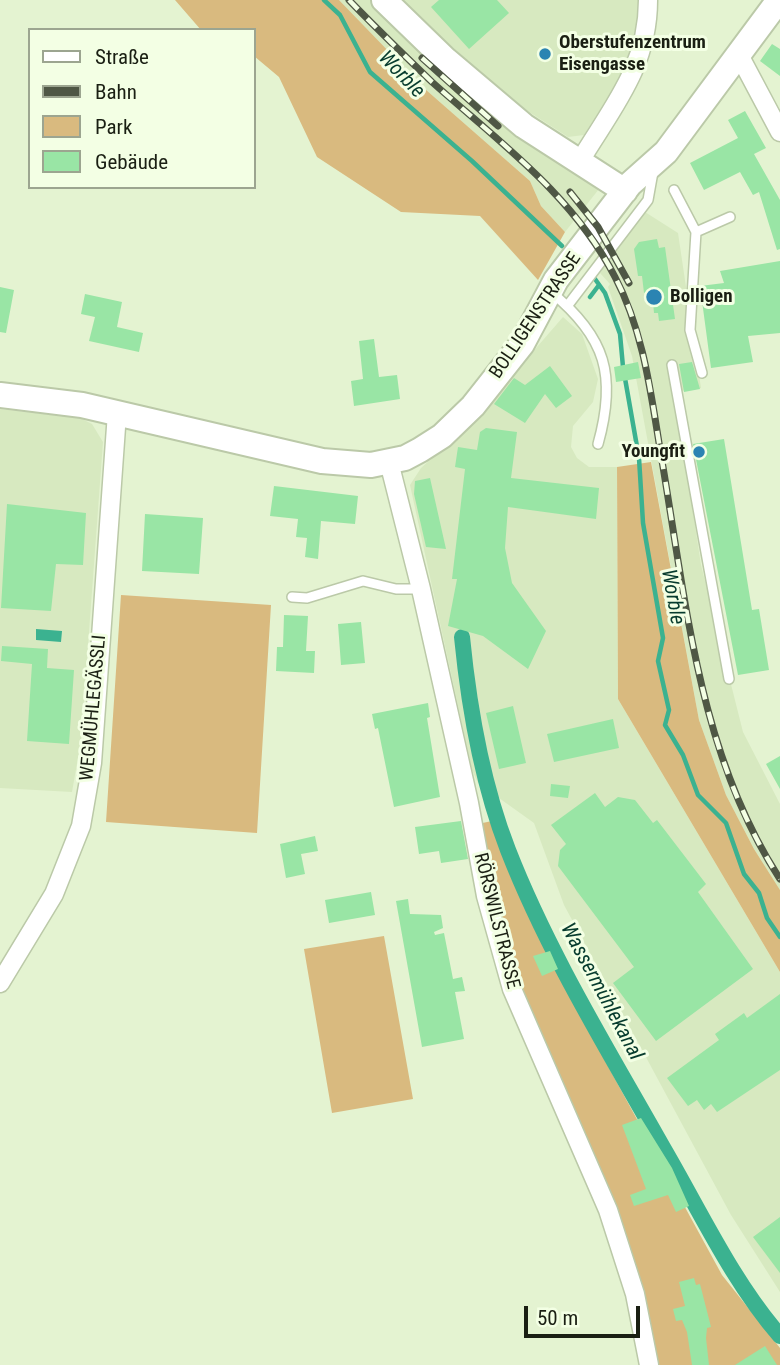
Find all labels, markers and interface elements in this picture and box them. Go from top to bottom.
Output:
legend [28,28,256,189]
place label: Oberstufenzentrum Eisengasse [559,32,706,76]
text: Straße [95,45,149,69]
water label: Worble [373,46,429,104]
marker: Oberstufenzentrum Eisengasse [537,46,553,62]
text: Bahn [95,80,137,104]
text: Park [95,115,132,139]
text: Gebäude [95,150,168,174]
street label: BOLLIGENSTRASSE [485,249,587,383]
place label: Bolligen [670,286,732,308]
marker: Bolligen [644,287,664,307]
place label: Youngfit [621,441,685,463]
marker: Youngfit [691,444,707,460]
water label: Worble [655,567,689,627]
street label: WEGMÜHLEGÄSSLI [76,634,112,782]
street label: RÖRSWILSTRASSE [468,850,524,992]
water label: Wassermühlekanal [554,919,648,1065]
scale bar [528,1292,644,1336]
text: 50 m [537,1306,578,1330]

